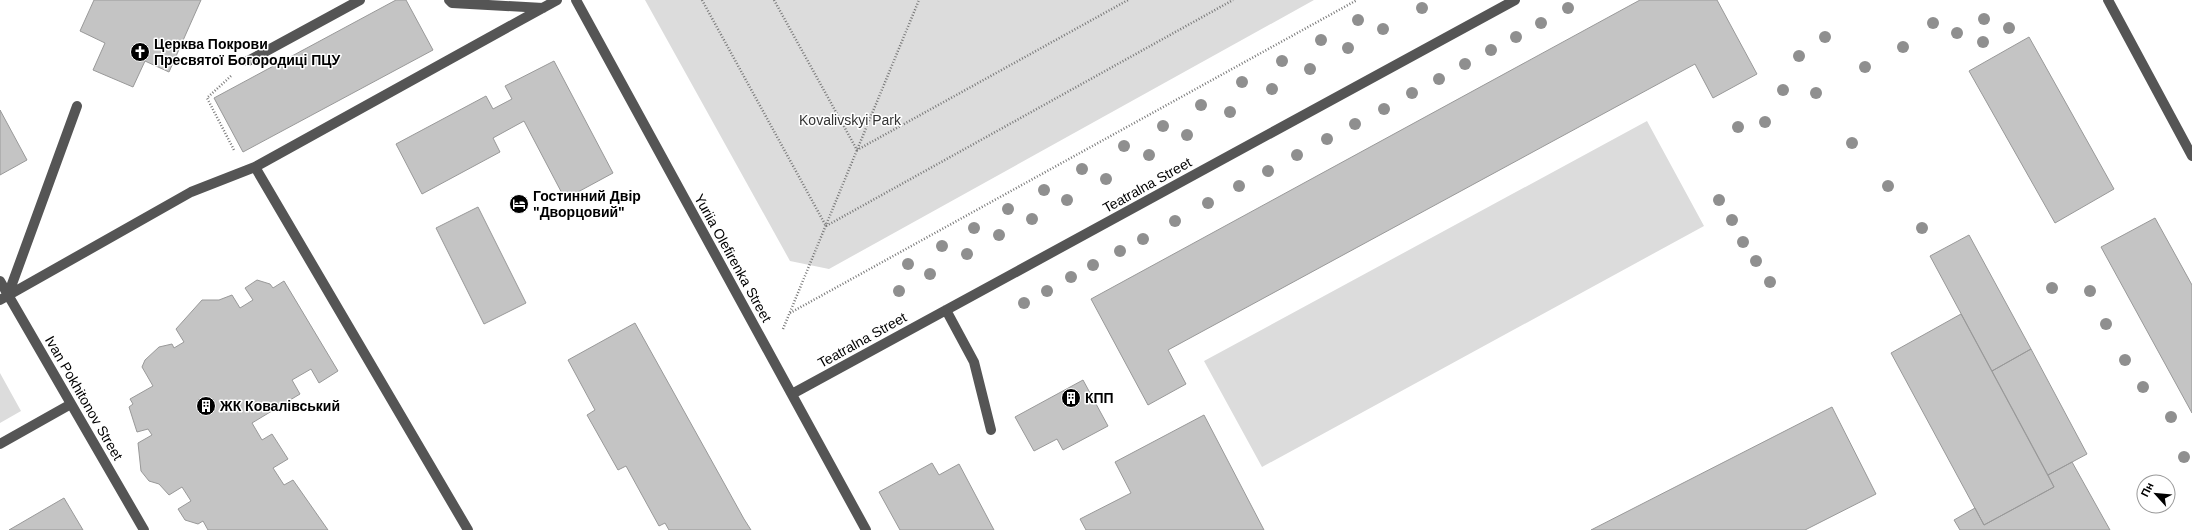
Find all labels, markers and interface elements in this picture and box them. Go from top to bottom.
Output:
place label: Церква Покрови Пресвятої Богородиці ПЦУ [154,36,341,68]
church icon: Церква Покрови Пресвятої Богородиці ПЦУ [129,41,151,63]
park label: Kovalivskyi Park [799,112,902,128]
street label: Teatralna Street [1100,154,1194,216]
place label: Гостинний Двір "Дворцовий" [533,188,641,220]
street label: Yuriia Olefirenka Street [691,191,775,325]
hotel icon: Гостинний Двір "Дворцовий" [508,193,530,215]
street label: Teatralna Street [815,309,909,371]
street label: Ivan Pokhitonov Street [42,333,126,463]
building icon: КПП [1060,387,1082,409]
place label: КПП [1085,390,1114,406]
building icon: ЖК Ковалівський [195,395,217,417]
place label: ЖК Ковалівський [219,398,340,414]
north arrow [2136,474,2176,514]
text: Пн [2138,480,2156,499]

